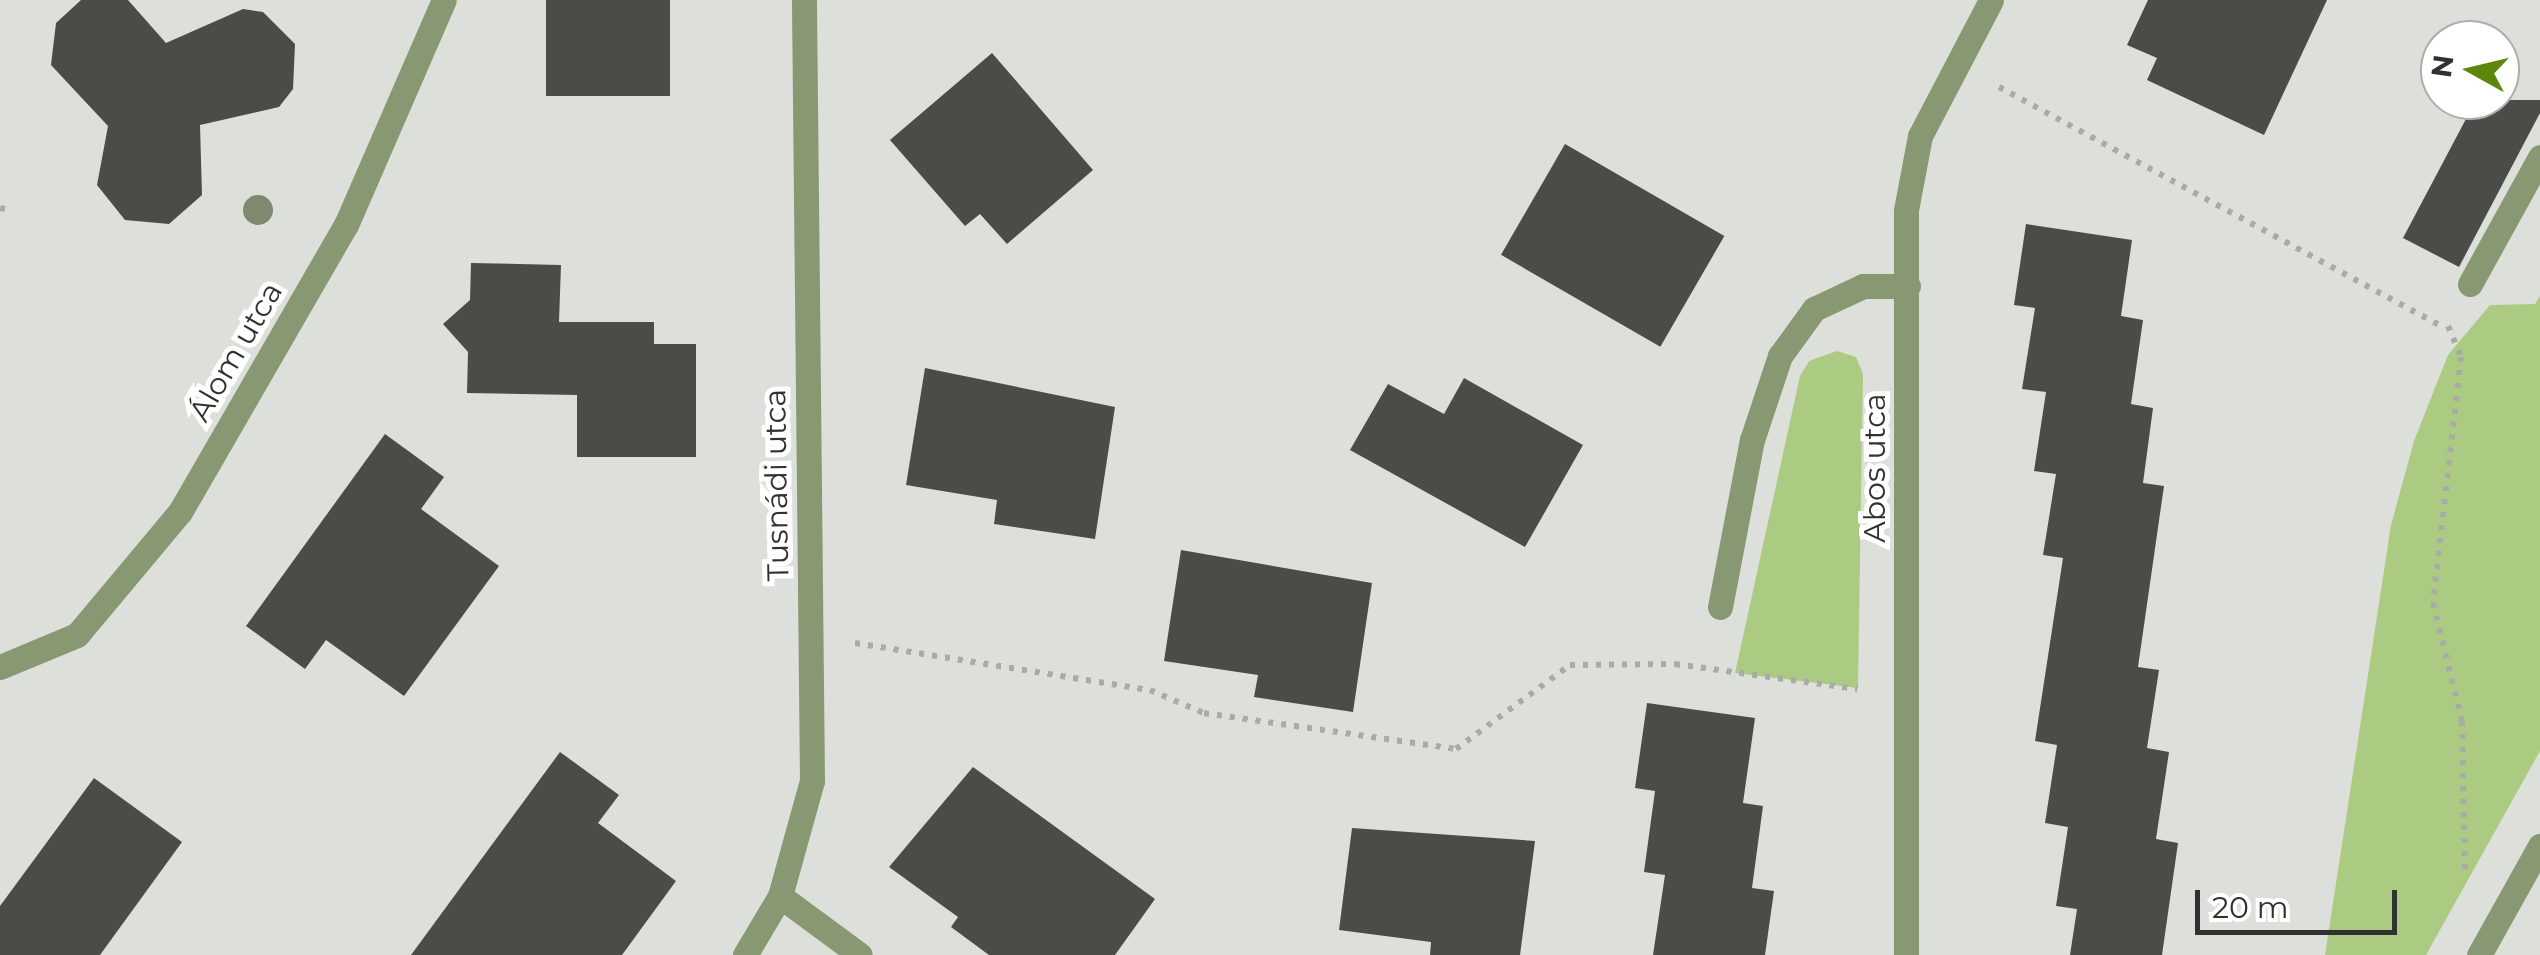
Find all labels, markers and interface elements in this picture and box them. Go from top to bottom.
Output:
north arrow [2420,20,2520,120]
text: N [2424,53,2461,80]
street label: Álom utca [182,276,290,428]
street label: Tusnádi utca [757,389,797,581]
street label: Abos utca [1857,393,1893,543]
scale bar [2200,870,2402,932]
text: 20 m [2212,889,2289,926]

